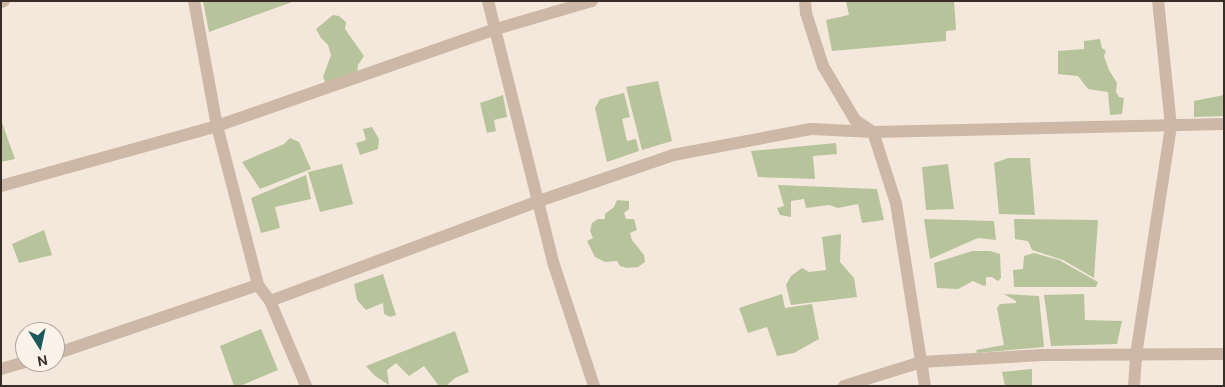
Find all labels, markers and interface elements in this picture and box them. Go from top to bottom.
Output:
north arrow [15,322,65,372]
text: N [36,352,49,370]

